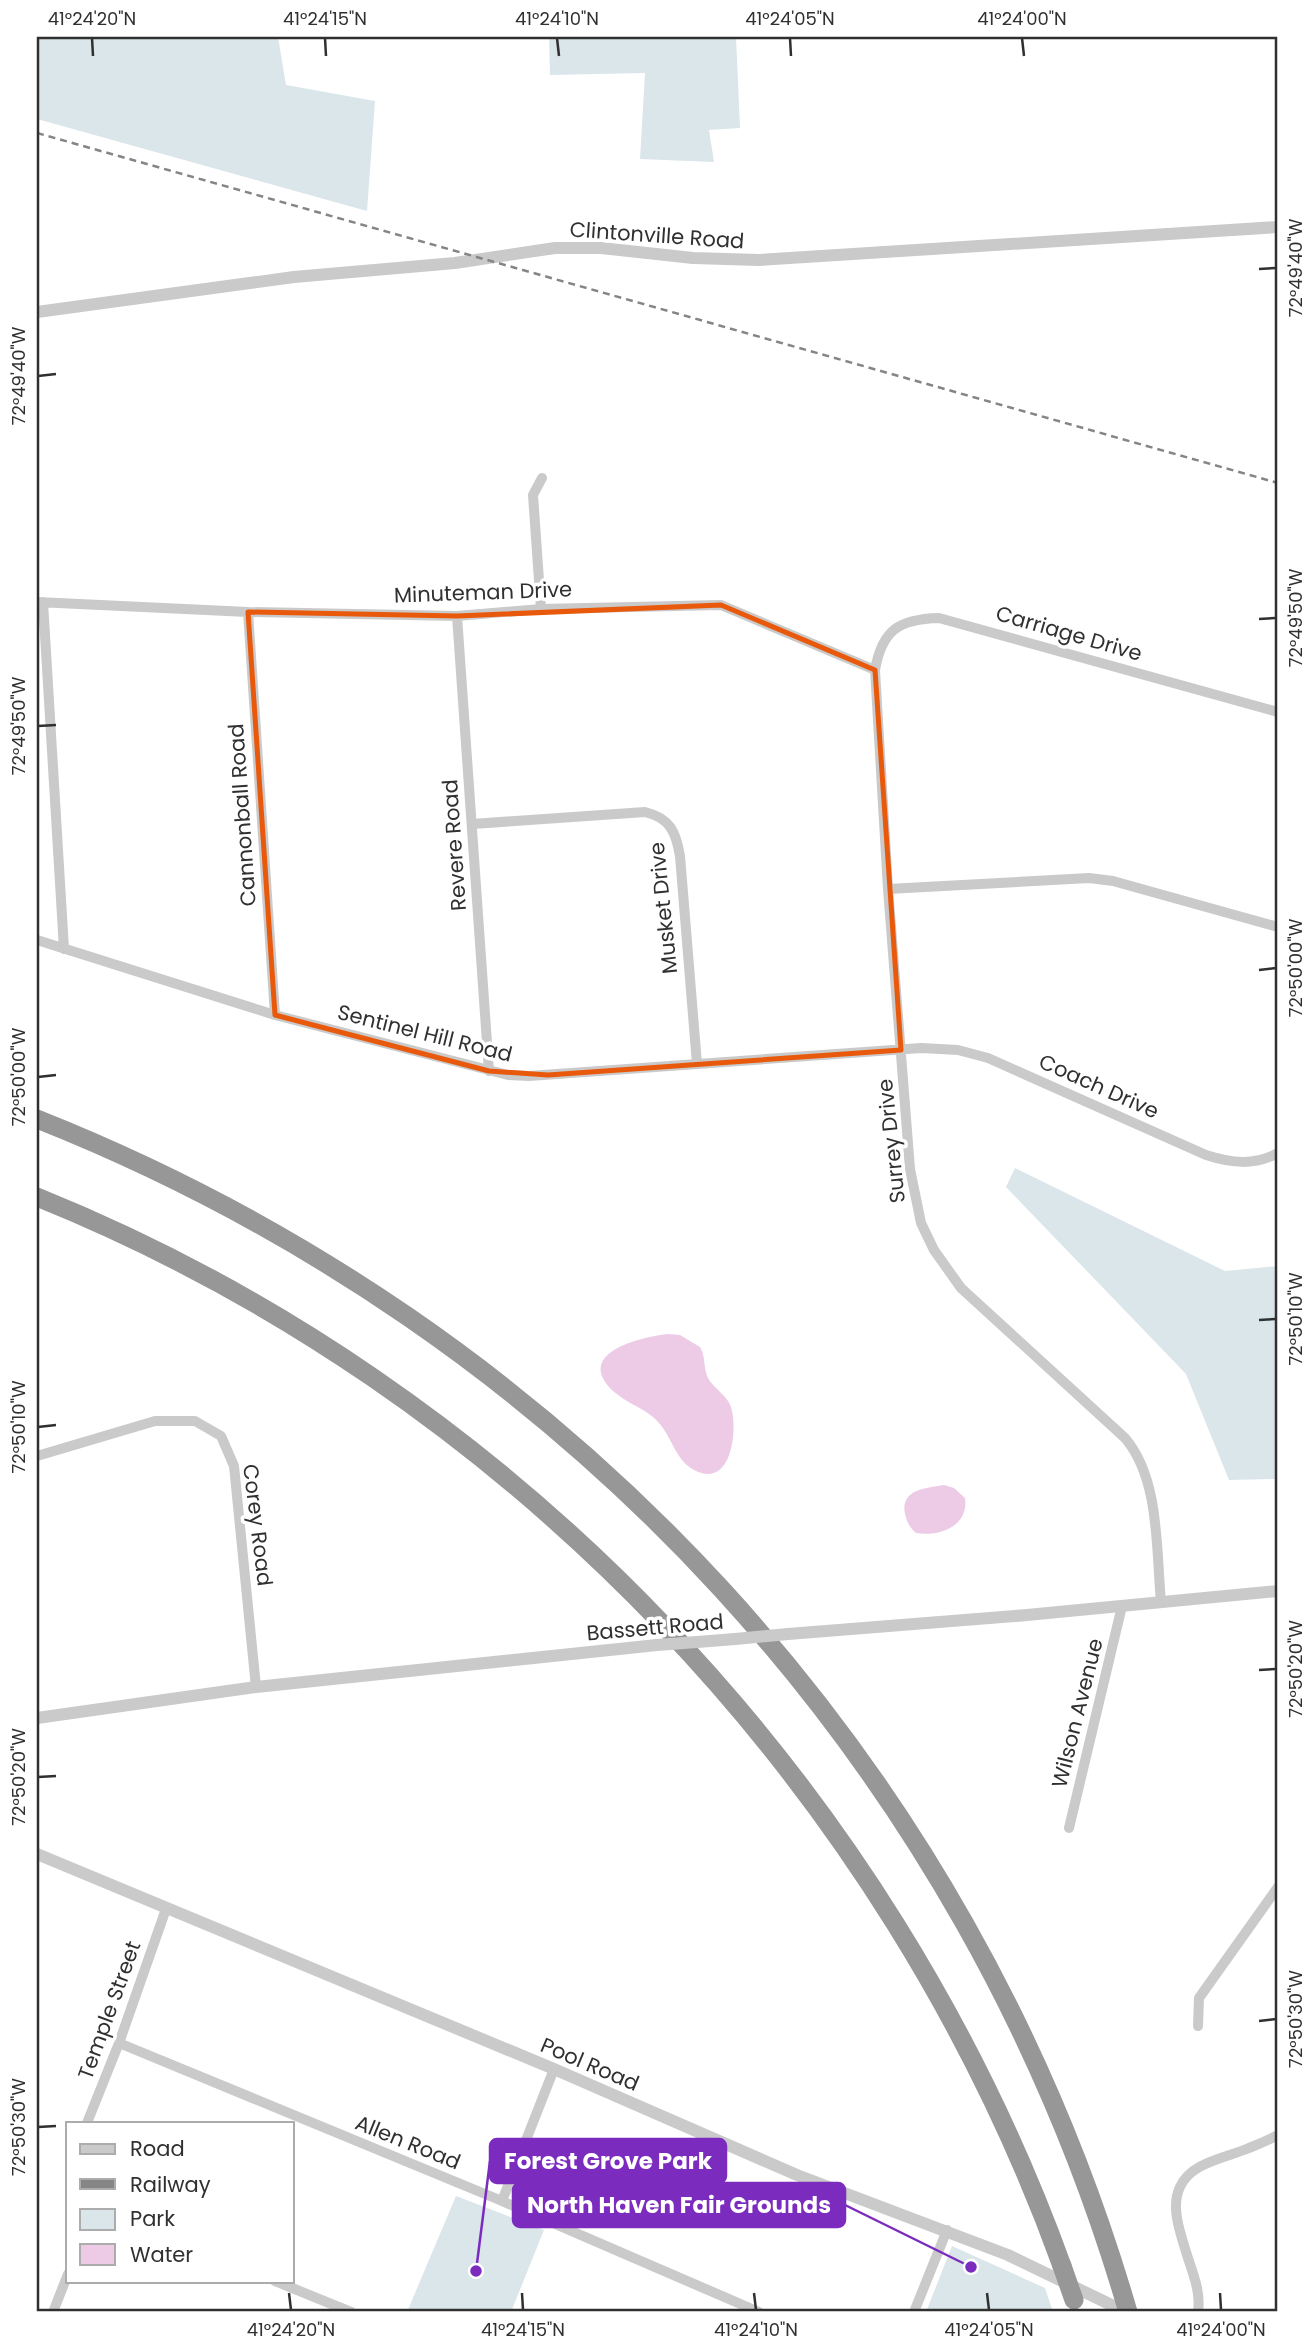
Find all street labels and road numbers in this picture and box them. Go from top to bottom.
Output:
street label: Clintonville Road [569,214,745,256]
street label: Minuteman Drive [393,574,573,610]
street label: Carriage Drive [992,598,1146,668]
street label: Cannonball Road [221,723,263,907]
street label: Revere Road [435,778,473,912]
street label: Musket Drive [642,841,684,975]
street label: Sentinel Hill Road [335,997,515,1069]
street label: Coach Drive [1034,1047,1164,1125]
street label: Surrey Drive [870,1078,912,1204]
street label: Corey Road [236,1462,280,1588]
street label: Bassett Road [585,1607,725,1647]
street label: Wilson Avenue [1044,1635,1110,1791]
street label: Temple Street [70,1937,148,2083]
street label: Pool Road [536,2030,644,2098]
street label: Allen Road [351,2108,465,2176]

